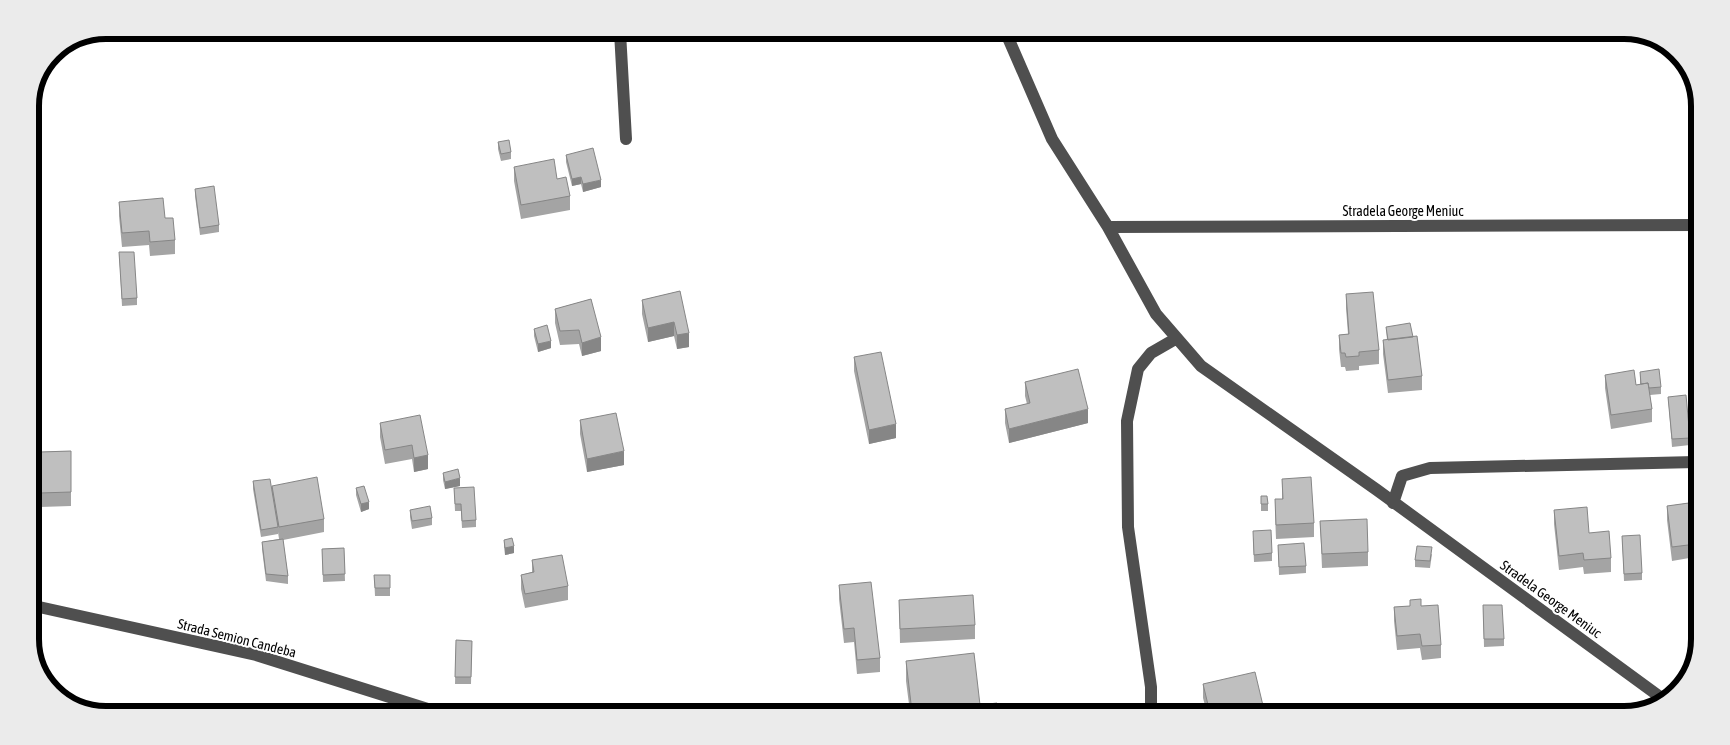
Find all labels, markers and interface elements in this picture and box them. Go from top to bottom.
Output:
street label: Stradela George Meniuc [1342,203,1464,219]
street label: Stradela George Meniuc [1497,557,1605,642]
street label: Strada Semion Candeba [176,615,298,661]

